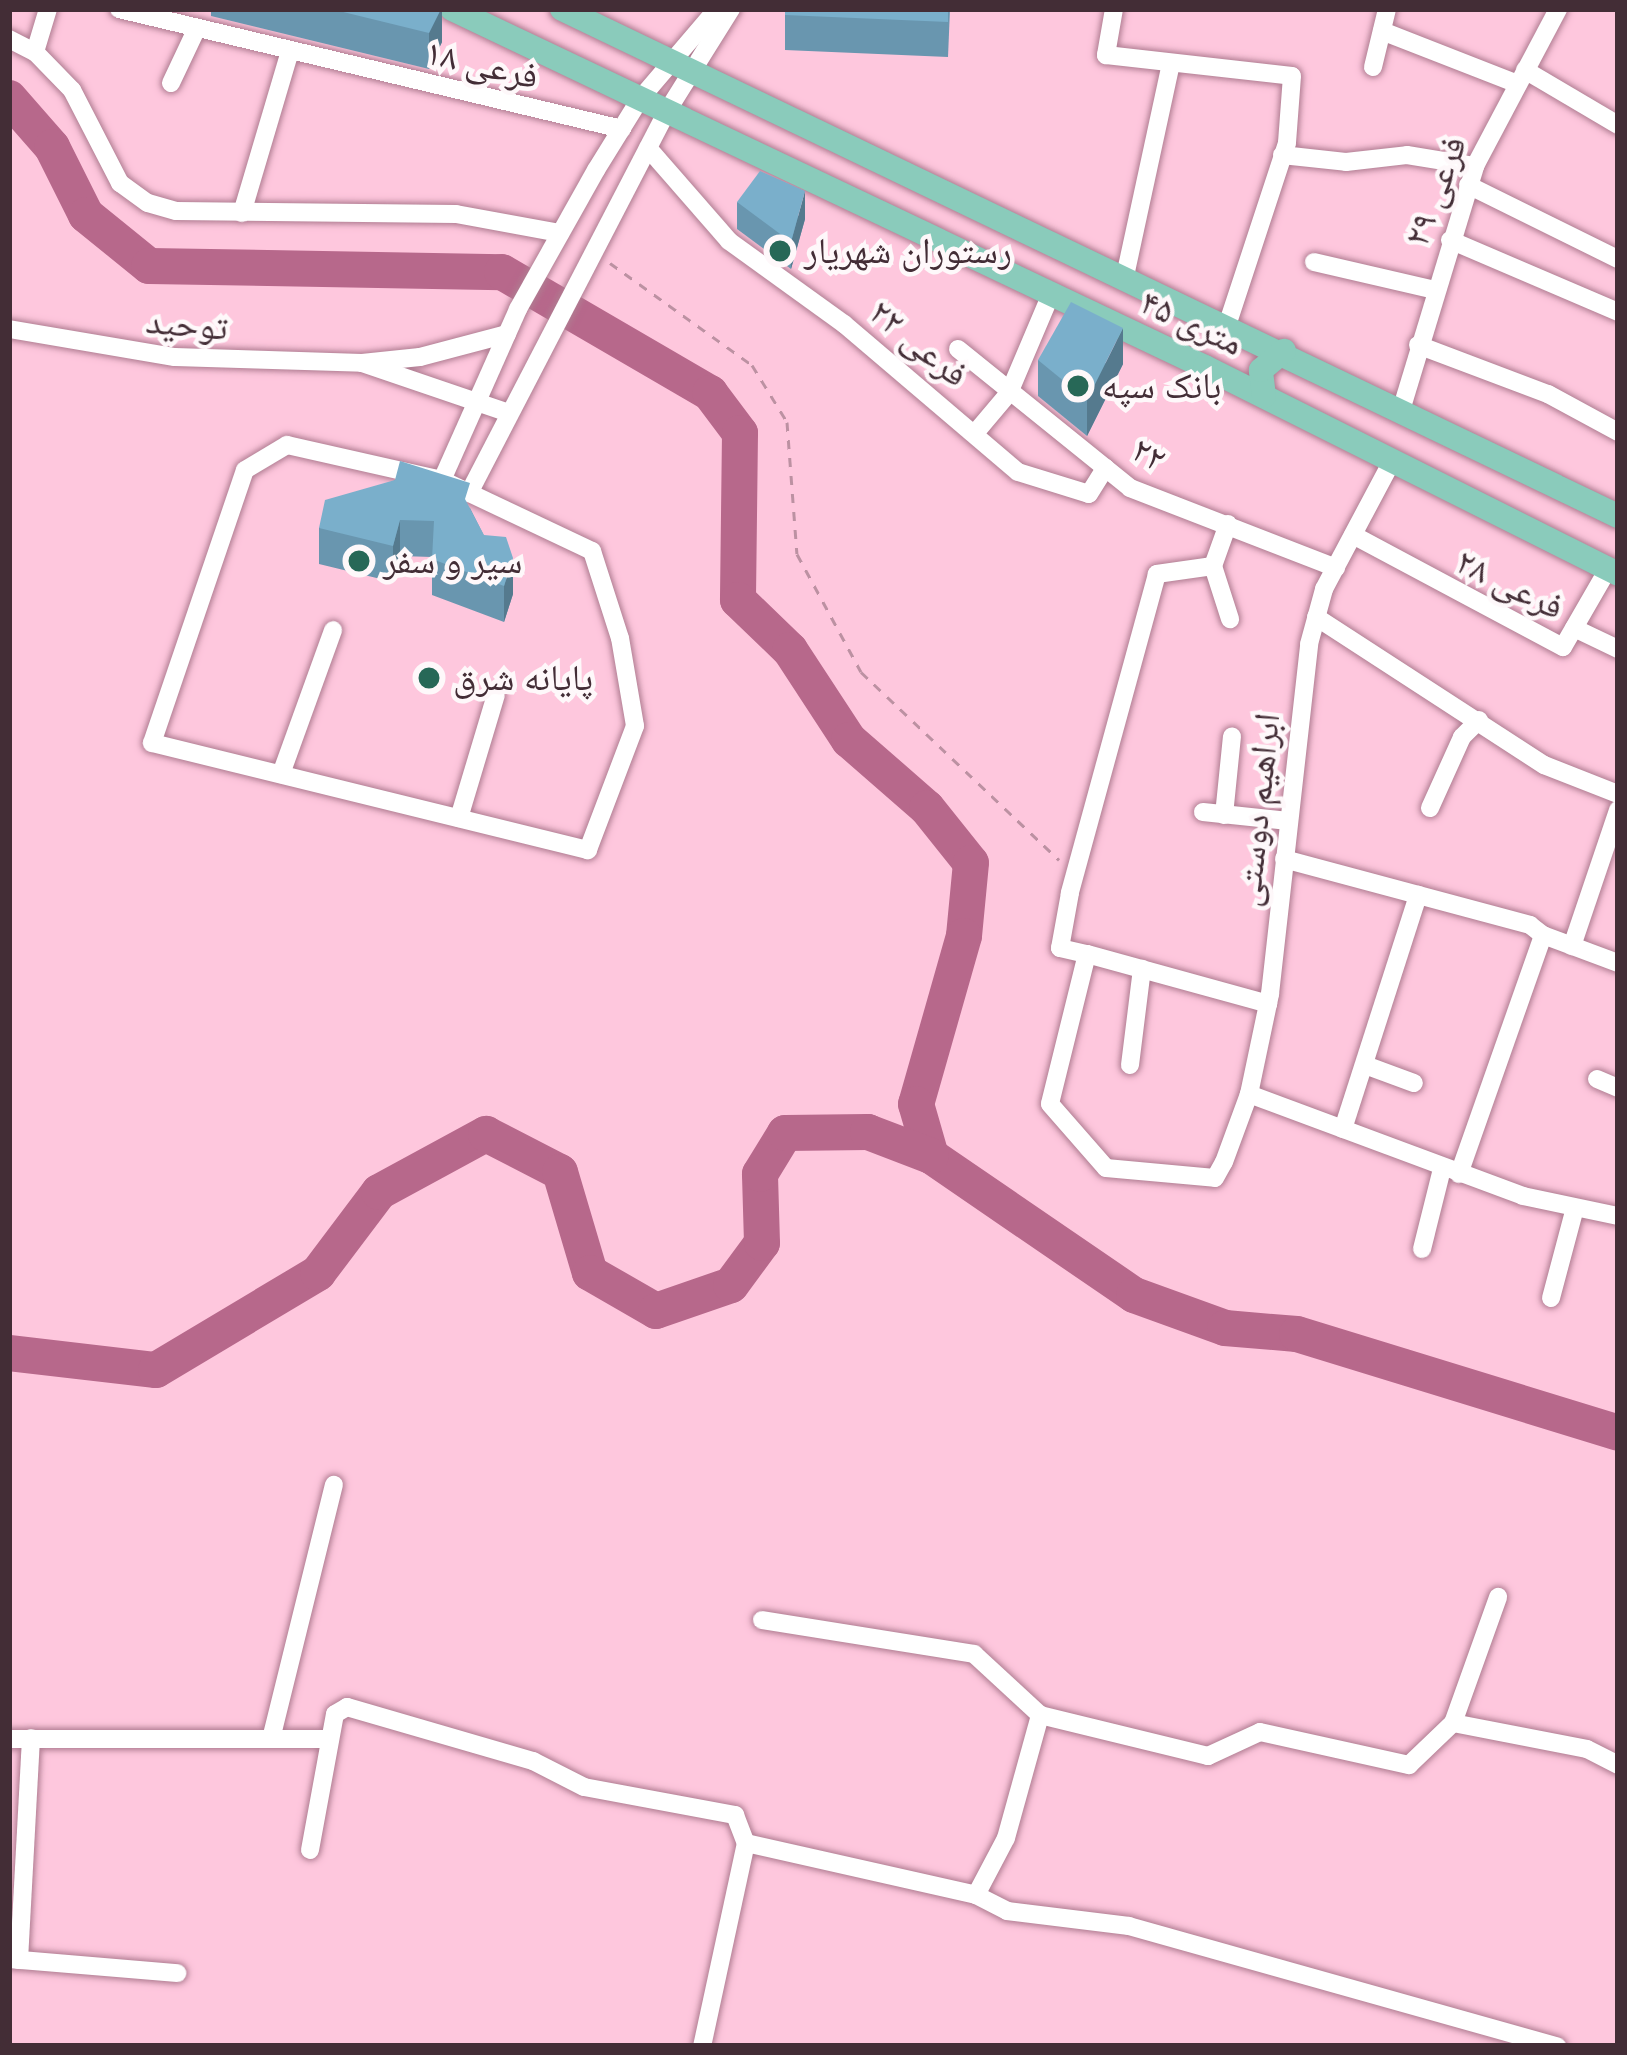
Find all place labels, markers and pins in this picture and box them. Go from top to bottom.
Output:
place label: رستوران شهریار [804,229,1012,273]
marker: رستوران شهریار [767,238,793,264]
place label: بانک سپه [1102,364,1221,408]
marker: بانک سپه [1065,373,1091,399]
place label: سیر و سفر [383,539,522,583]
marker: سیر و سفر [346,548,372,574]
place label: پایانه شرق [453,656,593,700]
marker: پایانه شرق [416,665,442,691]

